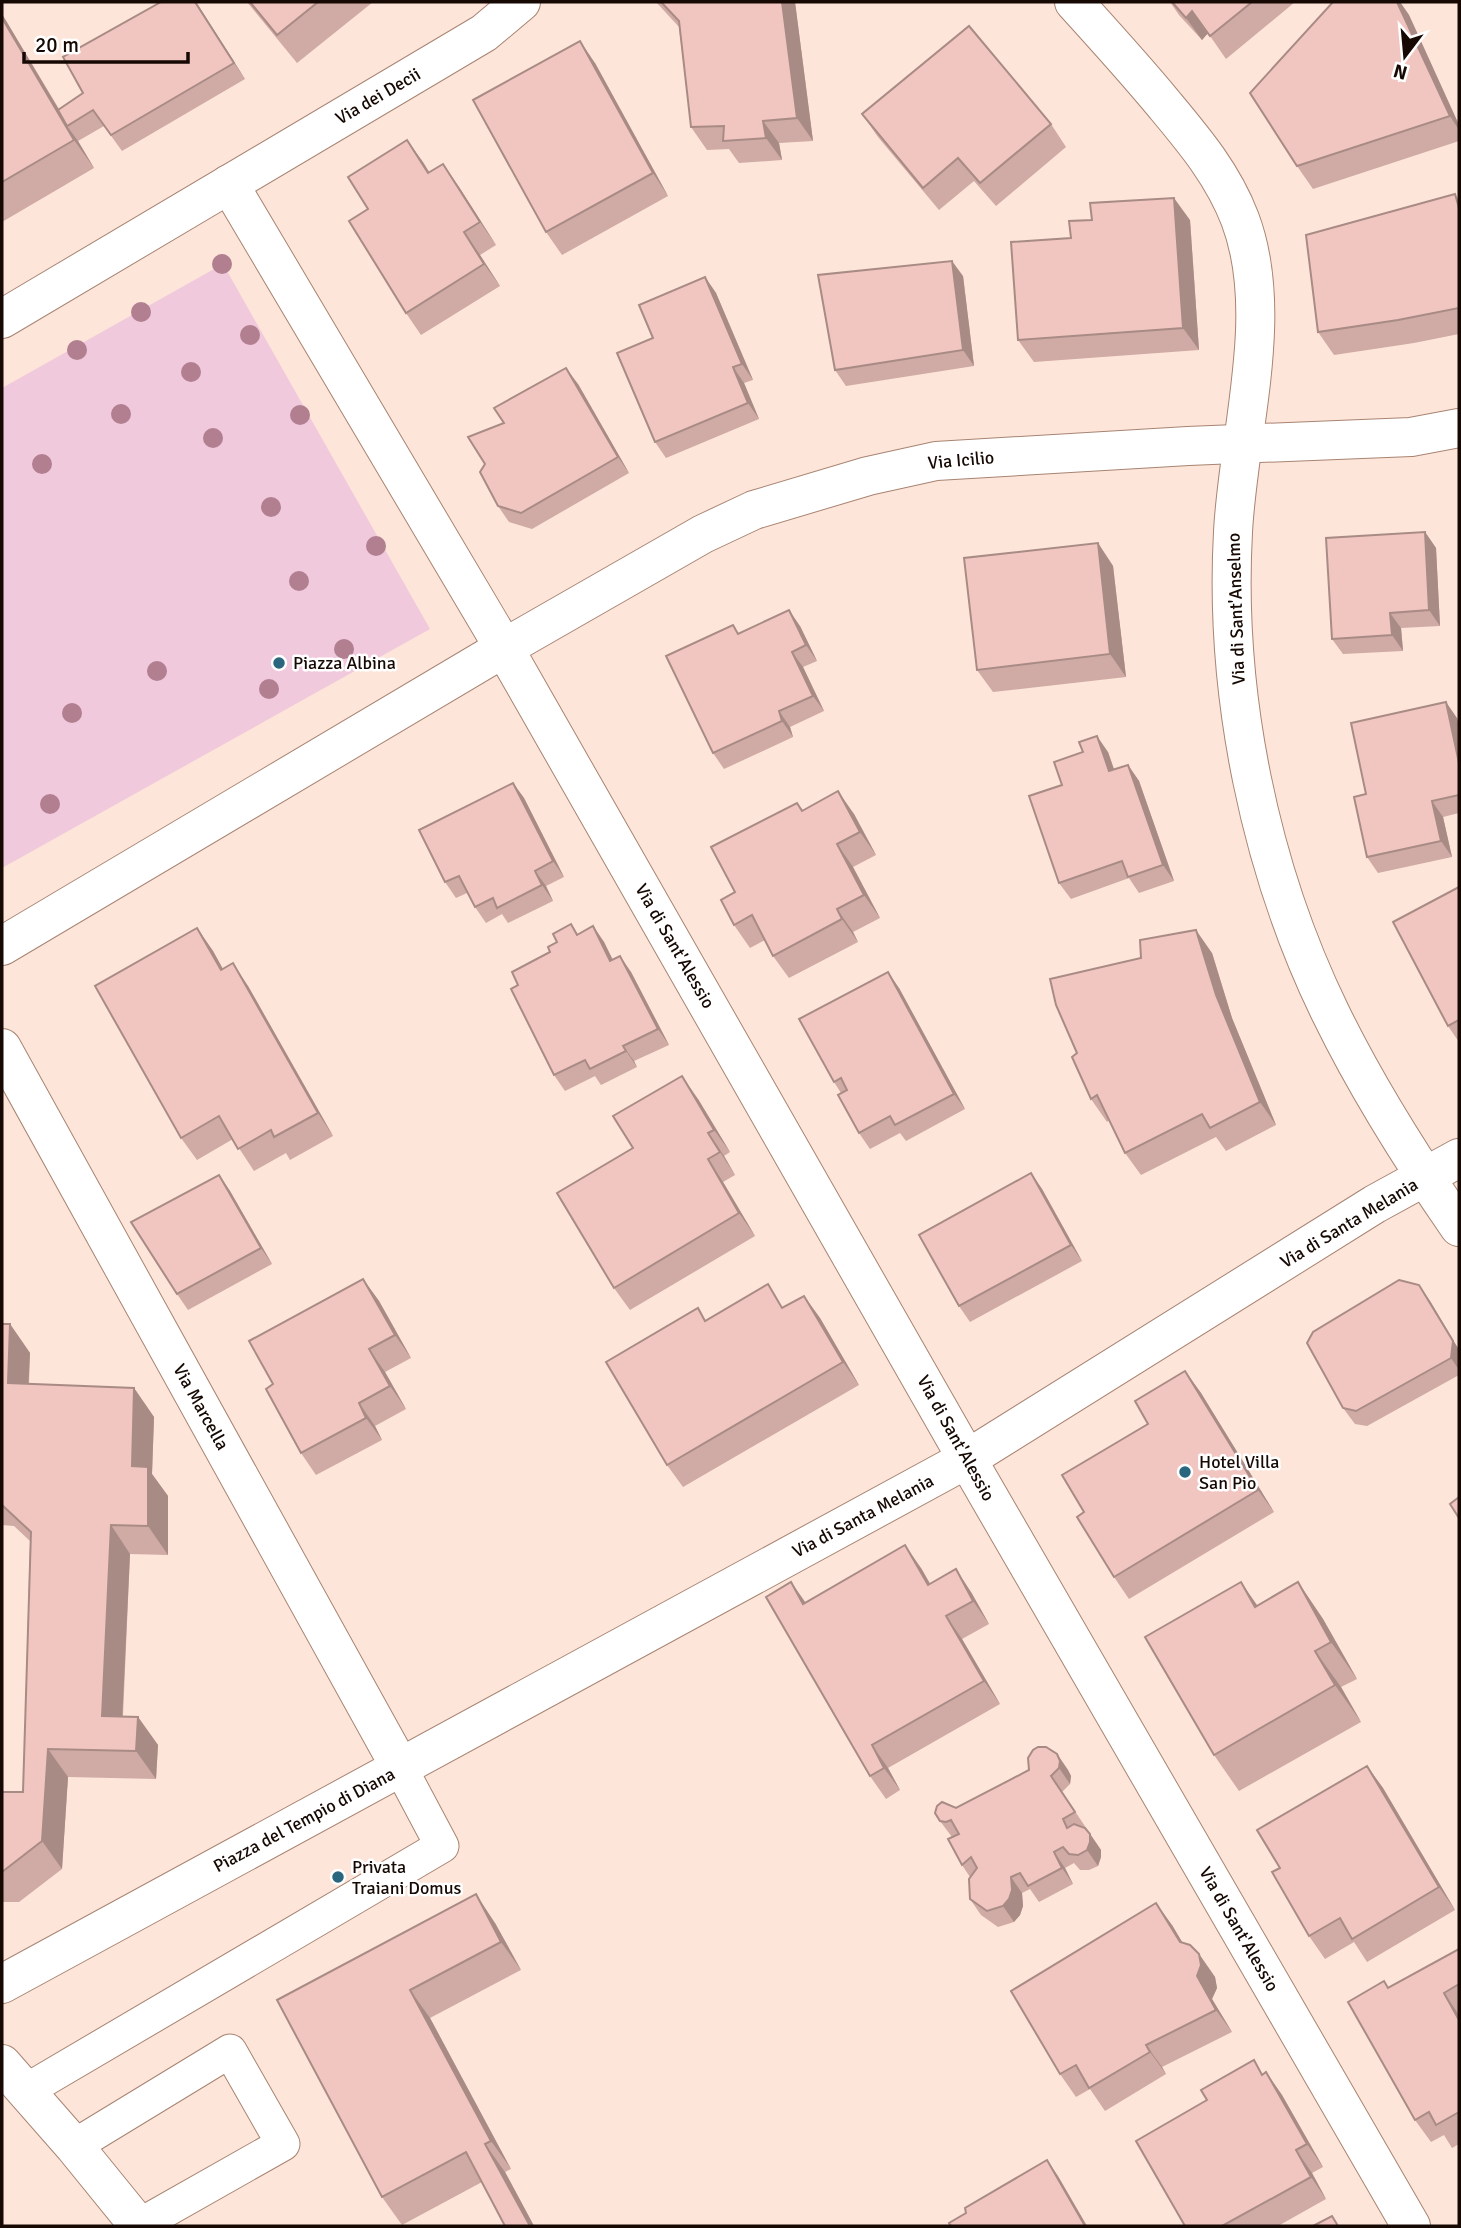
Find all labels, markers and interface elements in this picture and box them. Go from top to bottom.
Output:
scale bar [24,21,189,65]
north arrow [1370,21,1440,91]
text: 20 m [35,32,79,58]
text: N [1391,58,1410,85]
street label: Via dei Decii [331,63,425,129]
street label: Via Icilio [927,446,995,474]
street label: Via di Sant'Anselmo [1222,533,1250,685]
place label: Piazza Albina [293,652,396,674]
marker: Piazza Albina [271,655,287,671]
street label: Via di Sant'Alessio [630,880,720,1012]
street label: Via di Santa Melania [1276,1173,1422,1273]
street label: Via Marcella [168,1360,234,1454]
street label: Via di Sant'Alessio [912,1371,1000,1505]
place label: Hotel Villa San Pio [1199,1451,1279,1494]
marker: Hotel Villa San Pio [1177,1464,1193,1480]
street label: Via di Santa Melania [789,1469,937,1563]
street label: Piazza del Tempio di Diana [209,1763,399,1877]
place label: Privata Traiani Domus [352,1856,462,1899]
street label: Via di Sant'Alessio [1194,1863,1284,1995]
marker: Privata Traiani Domus [330,1869,346,1885]

